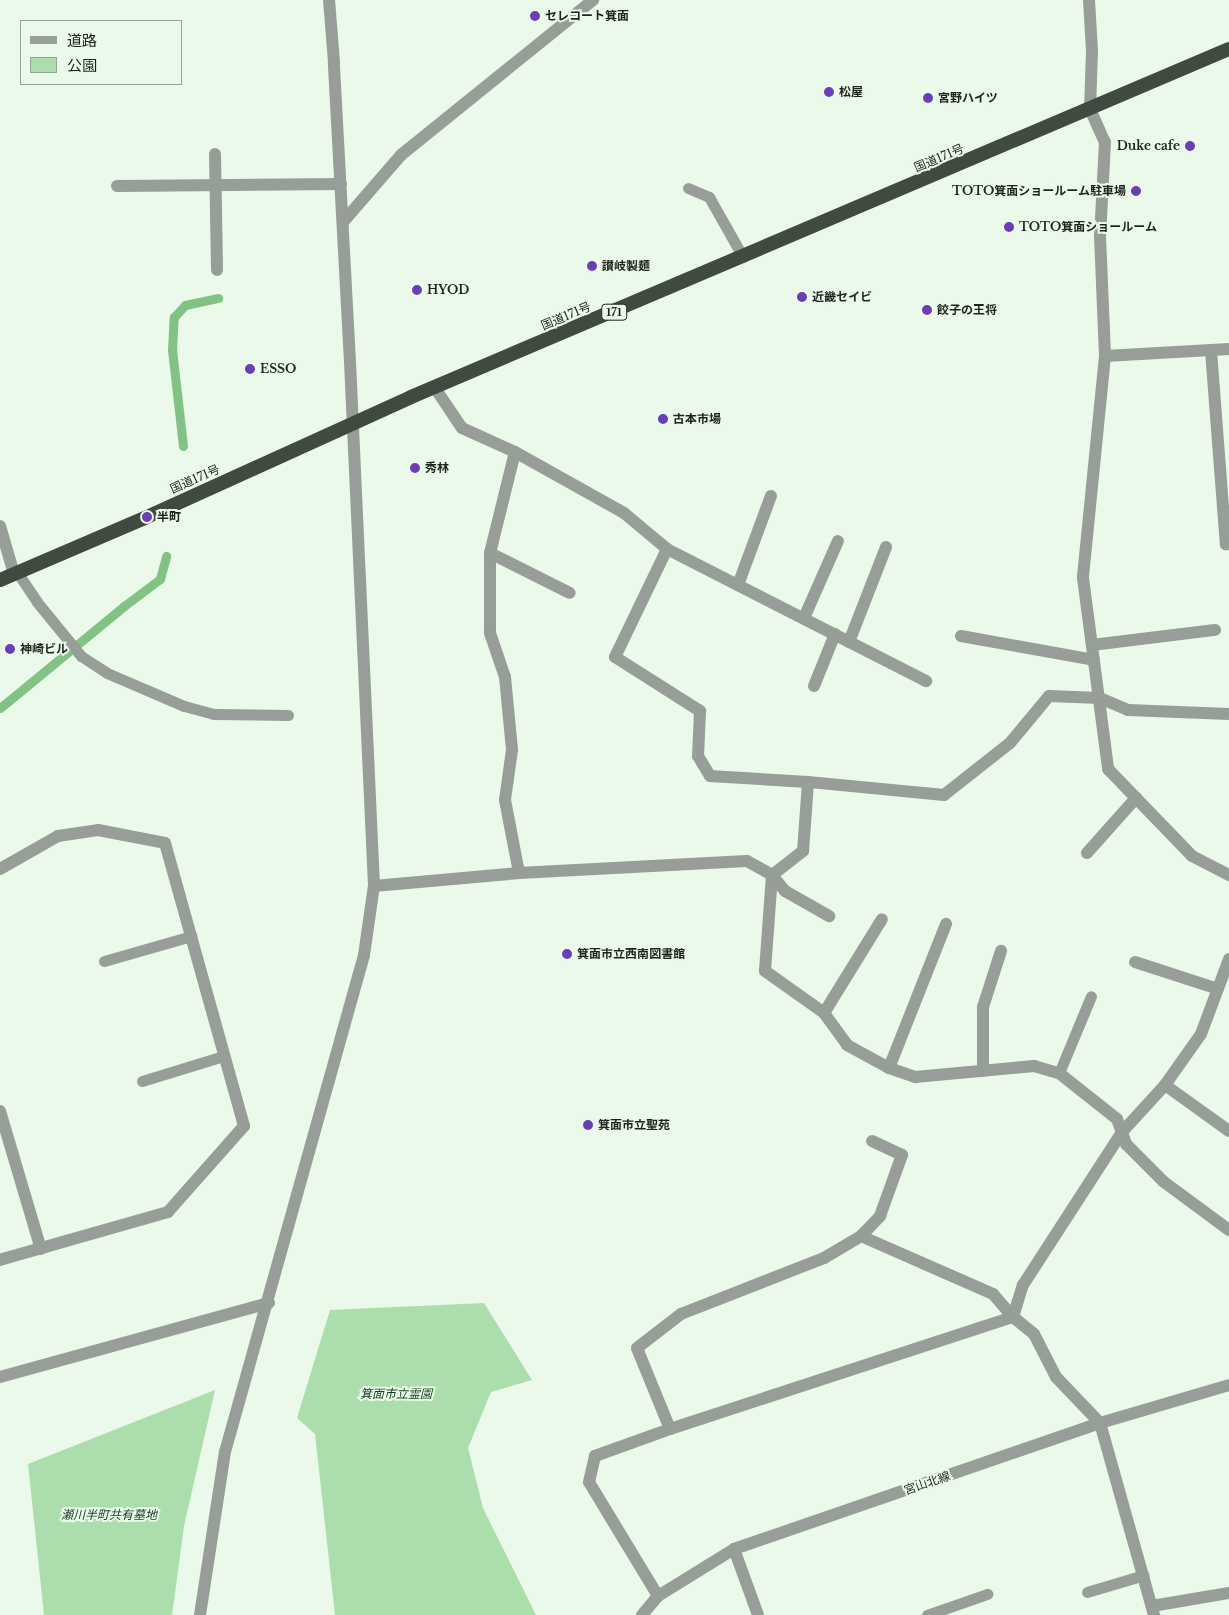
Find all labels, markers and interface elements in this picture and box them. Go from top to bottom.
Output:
place label: セレコート箕面 [545,9,629,23]
marker: セレコート箕面 [529,10,541,22]
legend [20,20,182,85]
text: 道路 [67,31,97,50]
text: 公園 [67,56,97,75]
place label: 松屋 [839,85,863,99]
marker: 松屋 [823,86,835,98]
place label: 宮野ハイツ [938,91,998,105]
marker: 宮野ハイツ [922,92,934,104]
place label: Duke cafe [1117,139,1180,153]
marker: Duke cafe [1184,140,1196,152]
street label: 国道171号 [912,141,966,175]
place label: TOTO箕面ショールーム駐車場 [952,184,1126,198]
marker: TOTO箕面ショールーム駐車場 [1130,185,1142,197]
place label: TOTO箕面ショールーム [1019,220,1157,234]
marker: TOTO箕面ショールーム [1003,221,1015,233]
place label: 讃岐製麺 [602,259,650,273]
marker: 讃岐製麺 [586,260,598,272]
place label: HYOD [427,283,469,297]
marker: HYOD [411,284,423,296]
place label: 近畿セイビ [812,290,872,304]
marker: 近畿セイビ [796,291,808,303]
street label: 国道171号 [539,299,593,333]
place label: 餃子の王将 [937,303,997,317]
road number: 171 [600,304,628,320]
marker: 餃子の王将 [921,304,933,316]
place label: ESSO [260,362,296,376]
marker: ESSO [244,363,256,375]
place label: 古本市場 [673,412,721,426]
marker: 古本市場 [657,413,669,425]
place label: 秀林 [425,461,449,475]
street label: 国道171号 [168,462,222,496]
marker: 秀林 [409,462,421,474]
place label: 半町 [157,510,181,524]
marker: 半町 [141,511,153,523]
place label: 神崎ビル [20,642,68,656]
marker: 神崎ビル [4,643,16,655]
place label: 箕面市立西南図書館 [577,947,685,961]
marker: 箕面市立西南図書館 [561,948,573,960]
place label: 箕面市立聖苑 [598,1118,670,1132]
marker: 箕面市立聖苑 [582,1119,594,1131]
park label: 箕面市立霊園 [360,1387,432,1401]
street label: 宮山北線 [902,1468,952,1498]
park label: 瀬川半町共有墓地 [61,1508,157,1522]

